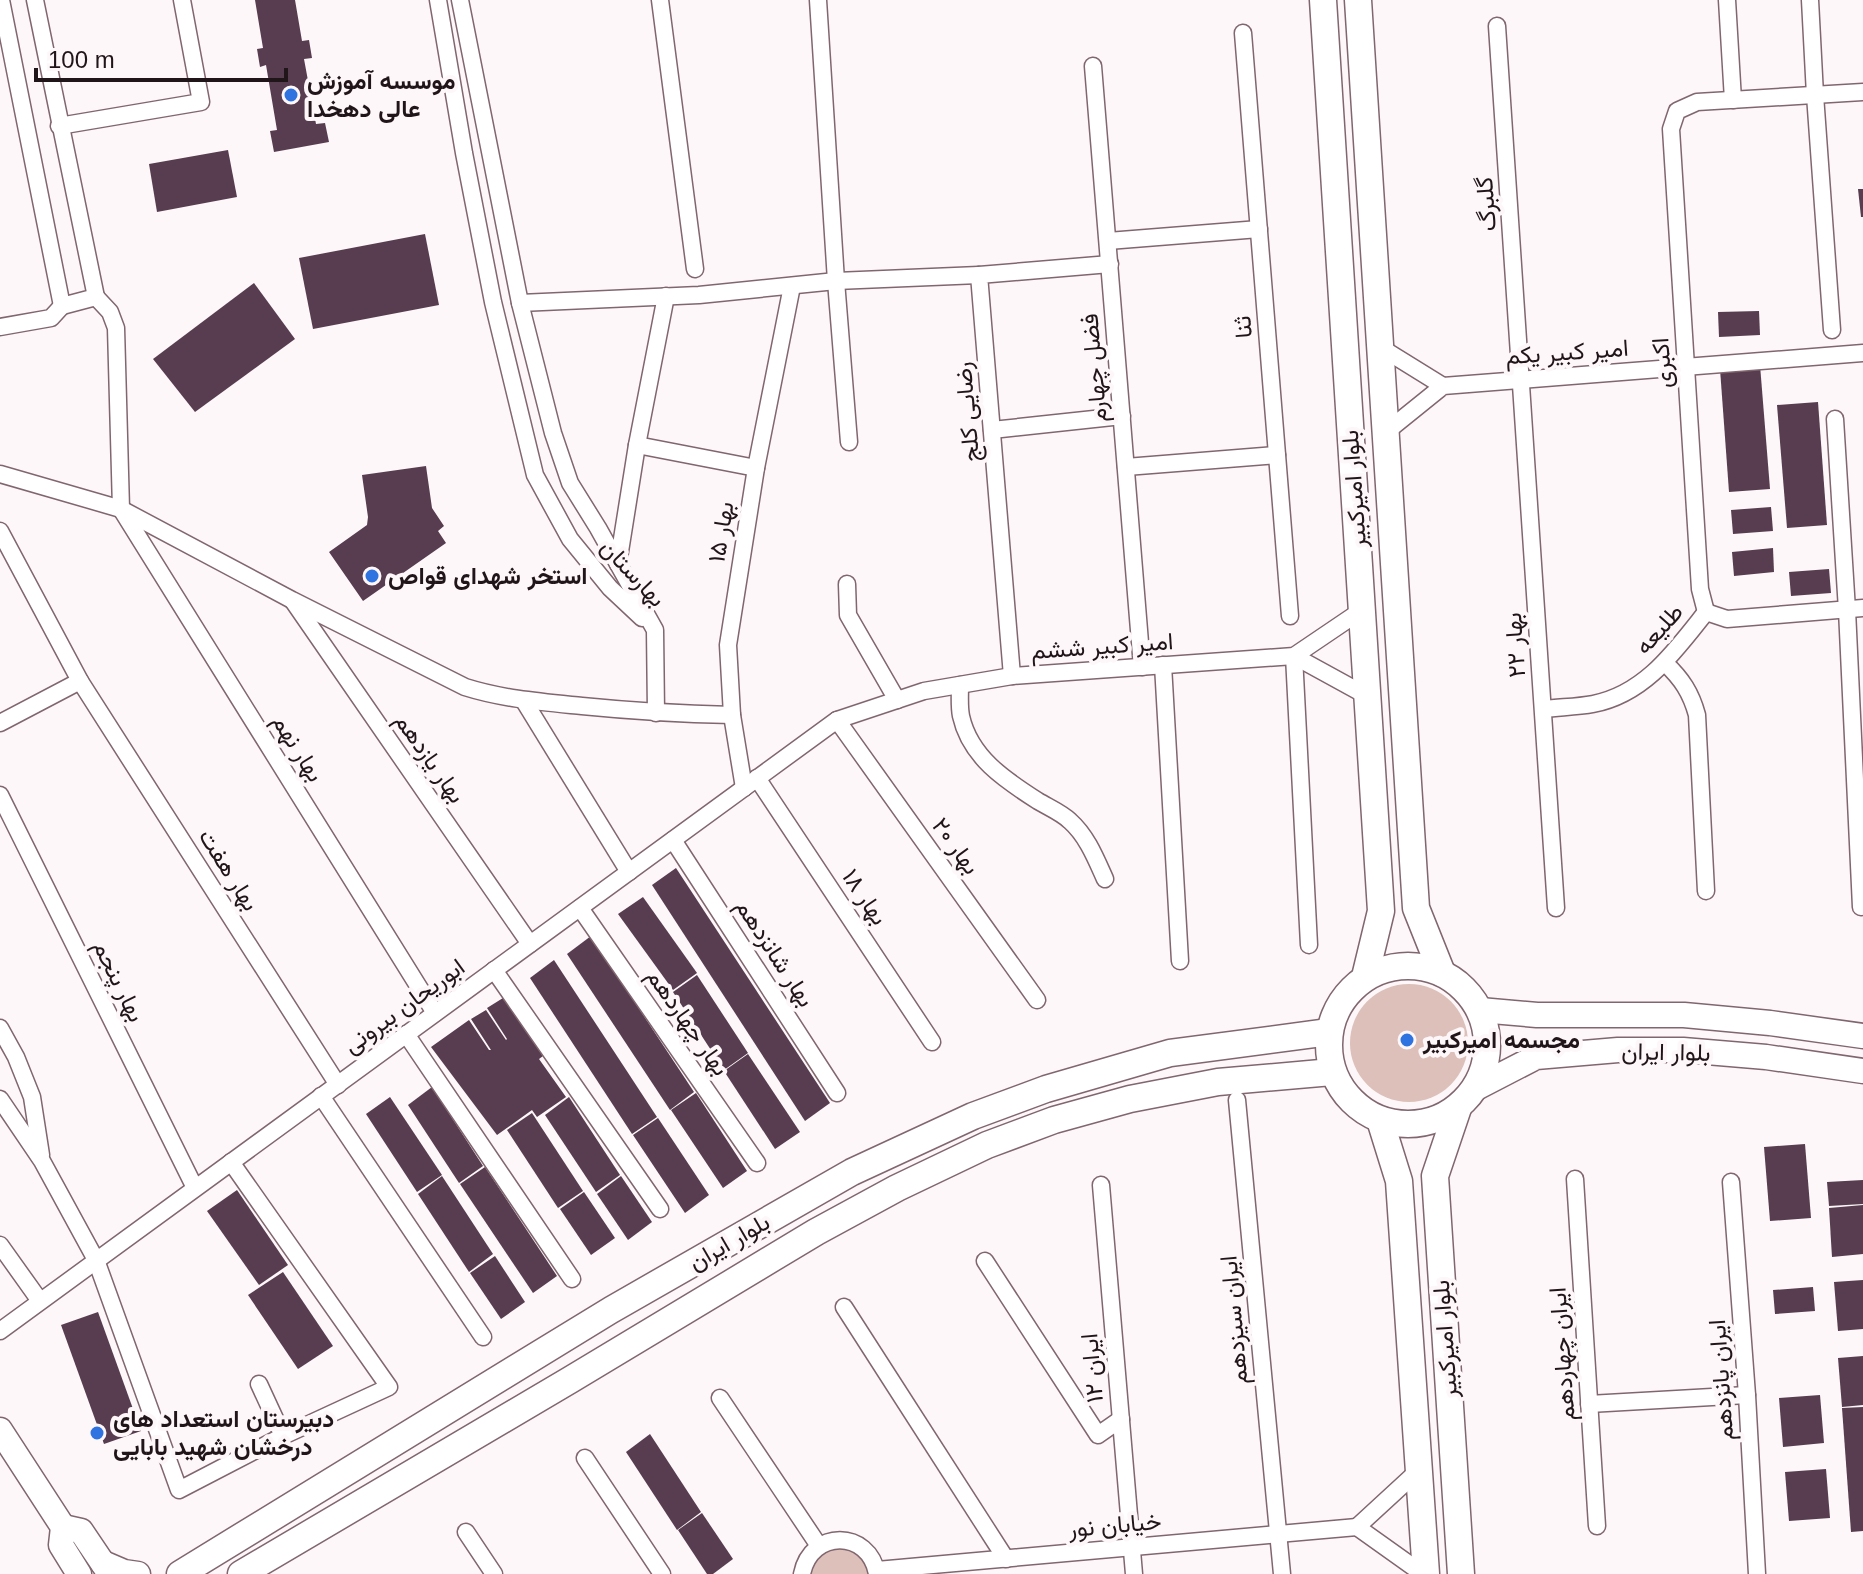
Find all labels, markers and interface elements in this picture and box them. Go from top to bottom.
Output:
scale bar [36,32,286,82]
text: 100 m [48,46,115,73]
place label: موسسه آموزش عالی دهخدا [307,67,455,123]
marker: موسسه آموزش عالی دهخدا [282,86,300,104]
street label: گلبرگ [1470,176,1503,232]
street label: فضل چهارم [1075,312,1115,424]
street label: ثنا [1228,315,1257,339]
street label: امیر کبیر یکم [1505,334,1630,372]
street label: اکبری [1646,337,1679,389]
street label: رضایی کلج [949,360,988,463]
street label: بلوار امیرکبیر [1336,429,1373,550]
street label: بهار ۱۵ [702,500,741,565]
street label: بهارستان [594,533,671,613]
place label: استخر شهدای قواص [388,562,588,591]
marker: استخر شهدای قواص [363,567,381,585]
street label: طلیعه [1629,598,1689,660]
street label: بهار ۲۲ [1499,611,1532,679]
street label: امیر کبیر ششم [1030,627,1174,667]
street label: بهار یازدهم [387,708,471,810]
street label: بهار نهم [265,709,330,788]
street label: بهار ۲۰ [925,812,986,880]
street label: بهار هفت [192,824,265,917]
street label: بهار ۱۸ [835,864,894,931]
street label: بهار شانزدهم [728,894,820,1013]
street label: بهار پنجم [85,936,151,1027]
street label: ابوریحان بیرونی [338,953,471,1060]
street label: بهار چهاردهم [639,963,735,1082]
place label: مجسمه امیرکبیر [1422,1026,1580,1055]
marker: مجسمه امیرکبیر [1398,1031,1416,1049]
street label: بلوار ایران [1621,1037,1711,1068]
street label: بلوار ایران [683,1208,775,1277]
street label: ایران سیزدهم [1214,1254,1256,1386]
street label: بلوار امیرکبیر [1427,1279,1464,1400]
street label: ایران چهاردهم [1543,1286,1583,1422]
street label: ایران پانزدهم [1703,1318,1741,1442]
street label: ایران ۱۲ [1075,1332,1110,1404]
place label: دبیرستان استعداد های درخشان شهید بابایی [113,1405,334,1462]
marker: دبیرستان استعداد های درخشان شهید بابایی [88,1424,106,1442]
street label: خیابان نور [1066,1507,1163,1544]

